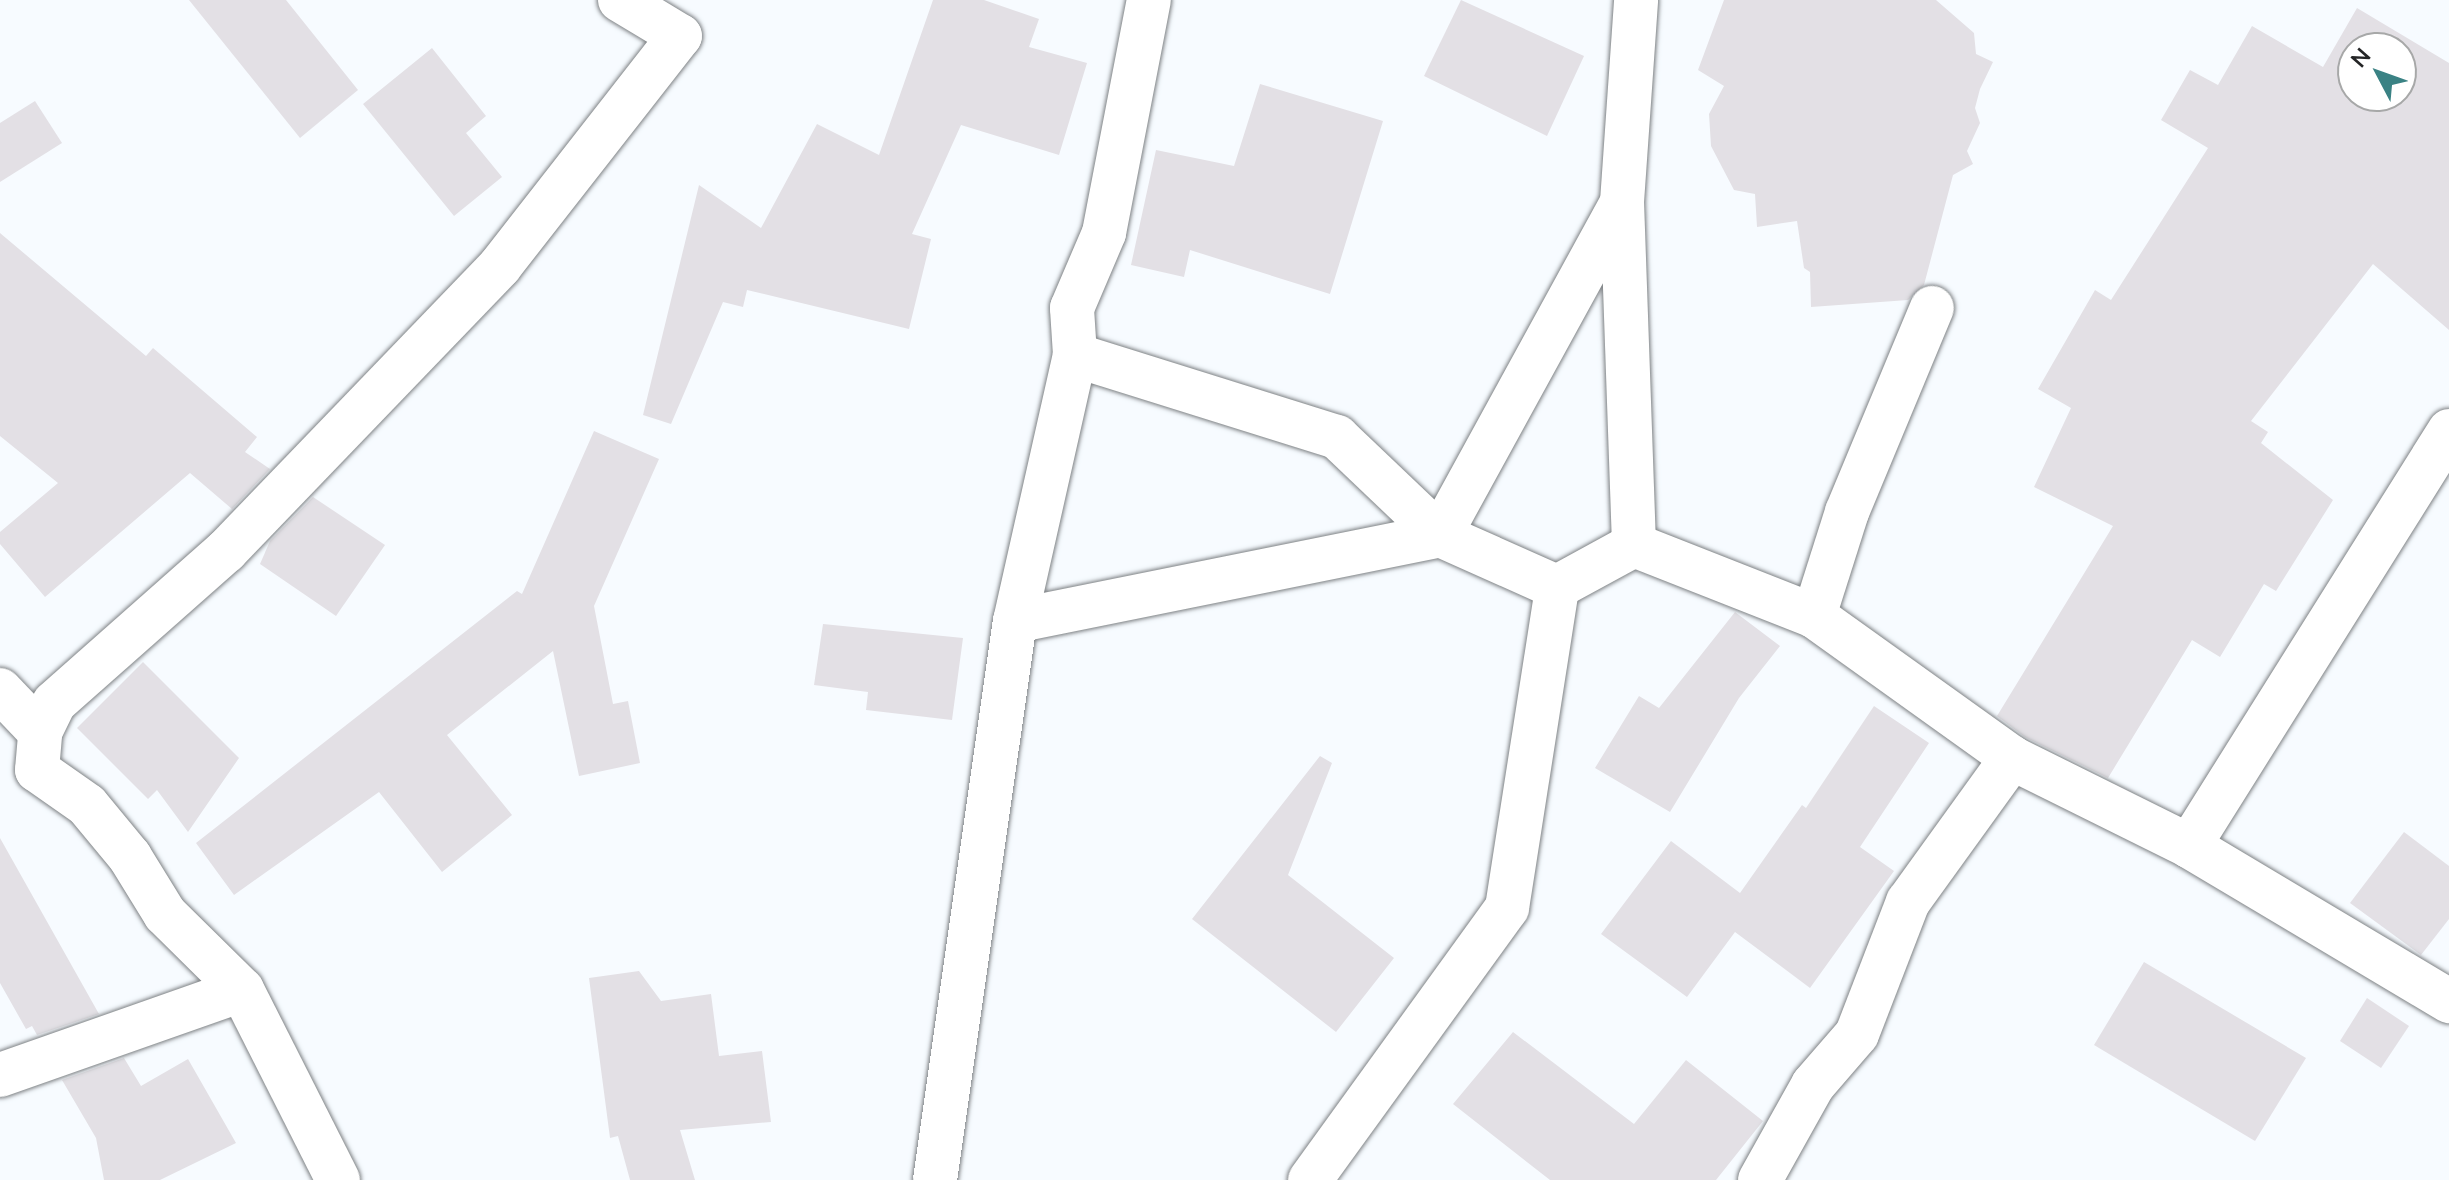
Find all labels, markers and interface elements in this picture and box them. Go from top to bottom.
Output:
north arrow [2337,32,2417,112]
text: N [2344,42,2376,73]

